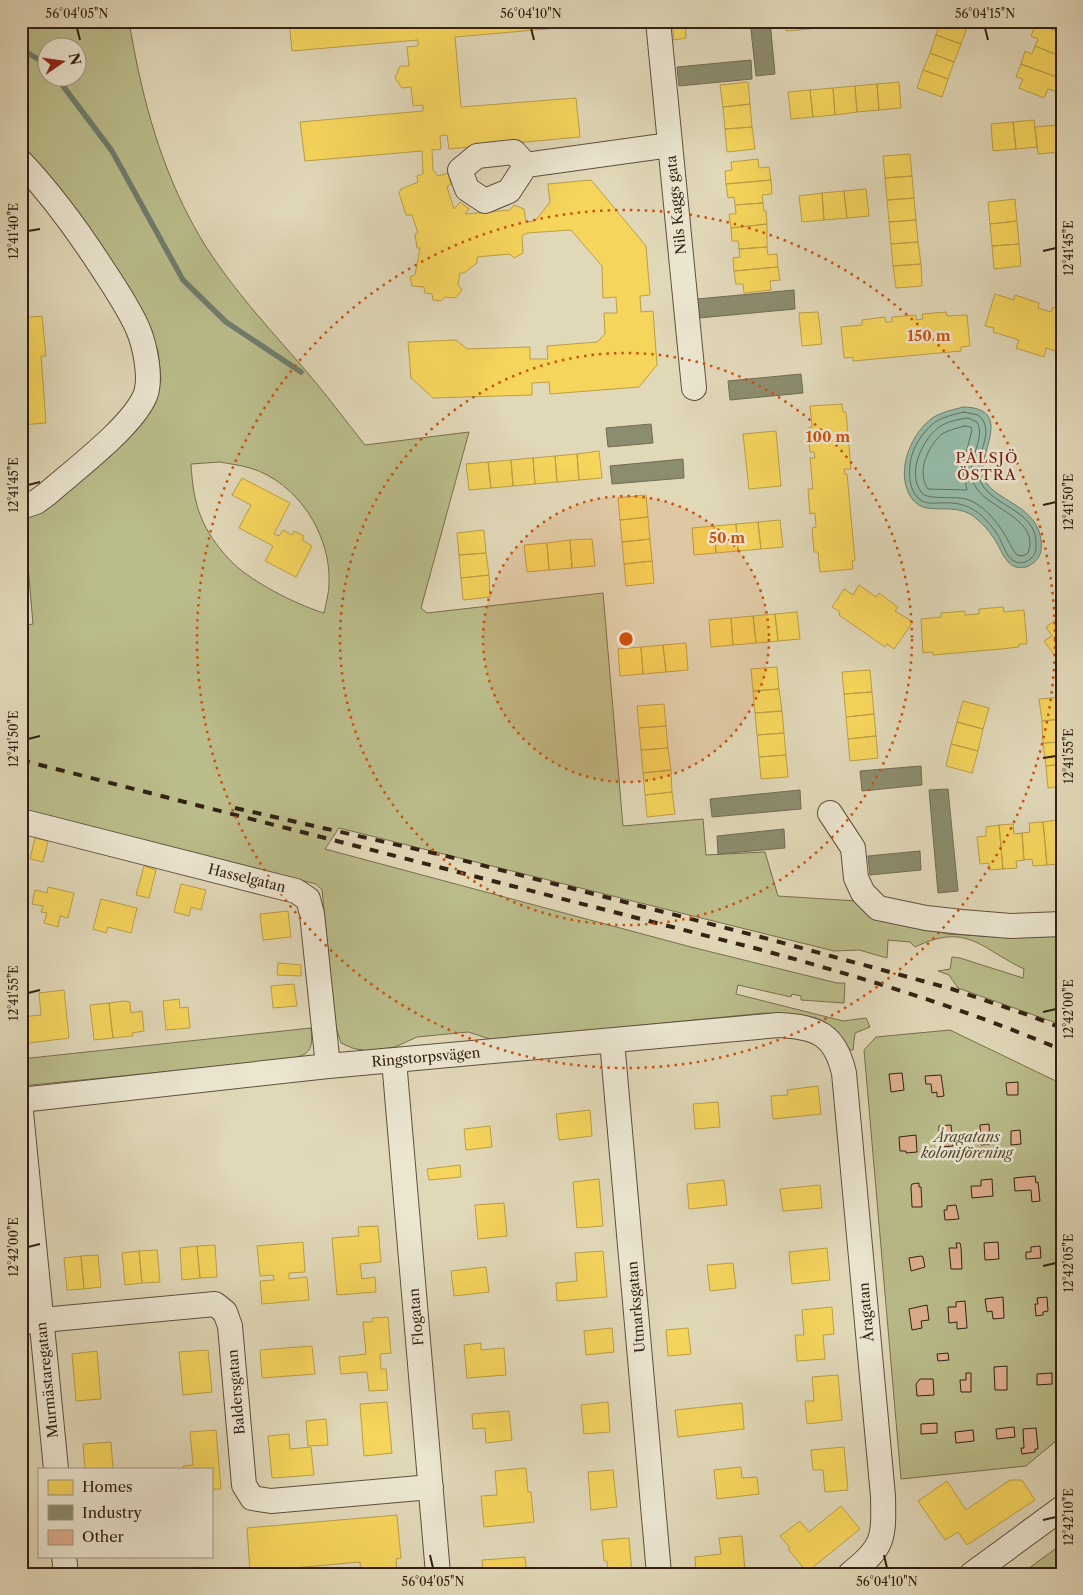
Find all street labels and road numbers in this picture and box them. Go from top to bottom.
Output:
street label: Nils Kaggs gata [662,154,690,255]
street label: Hasselgatan [206,860,288,896]
street label: Ringstorpsvägen [371,1043,481,1071]
street label: Utmarksgatan [623,1260,649,1353]
street label: Åragatan [853,1281,878,1343]
street label: Flogatan [405,1287,427,1346]
street label: Murmästaregatan [32,1321,62,1439]
street label: Baldersgatan [223,1348,249,1435]

